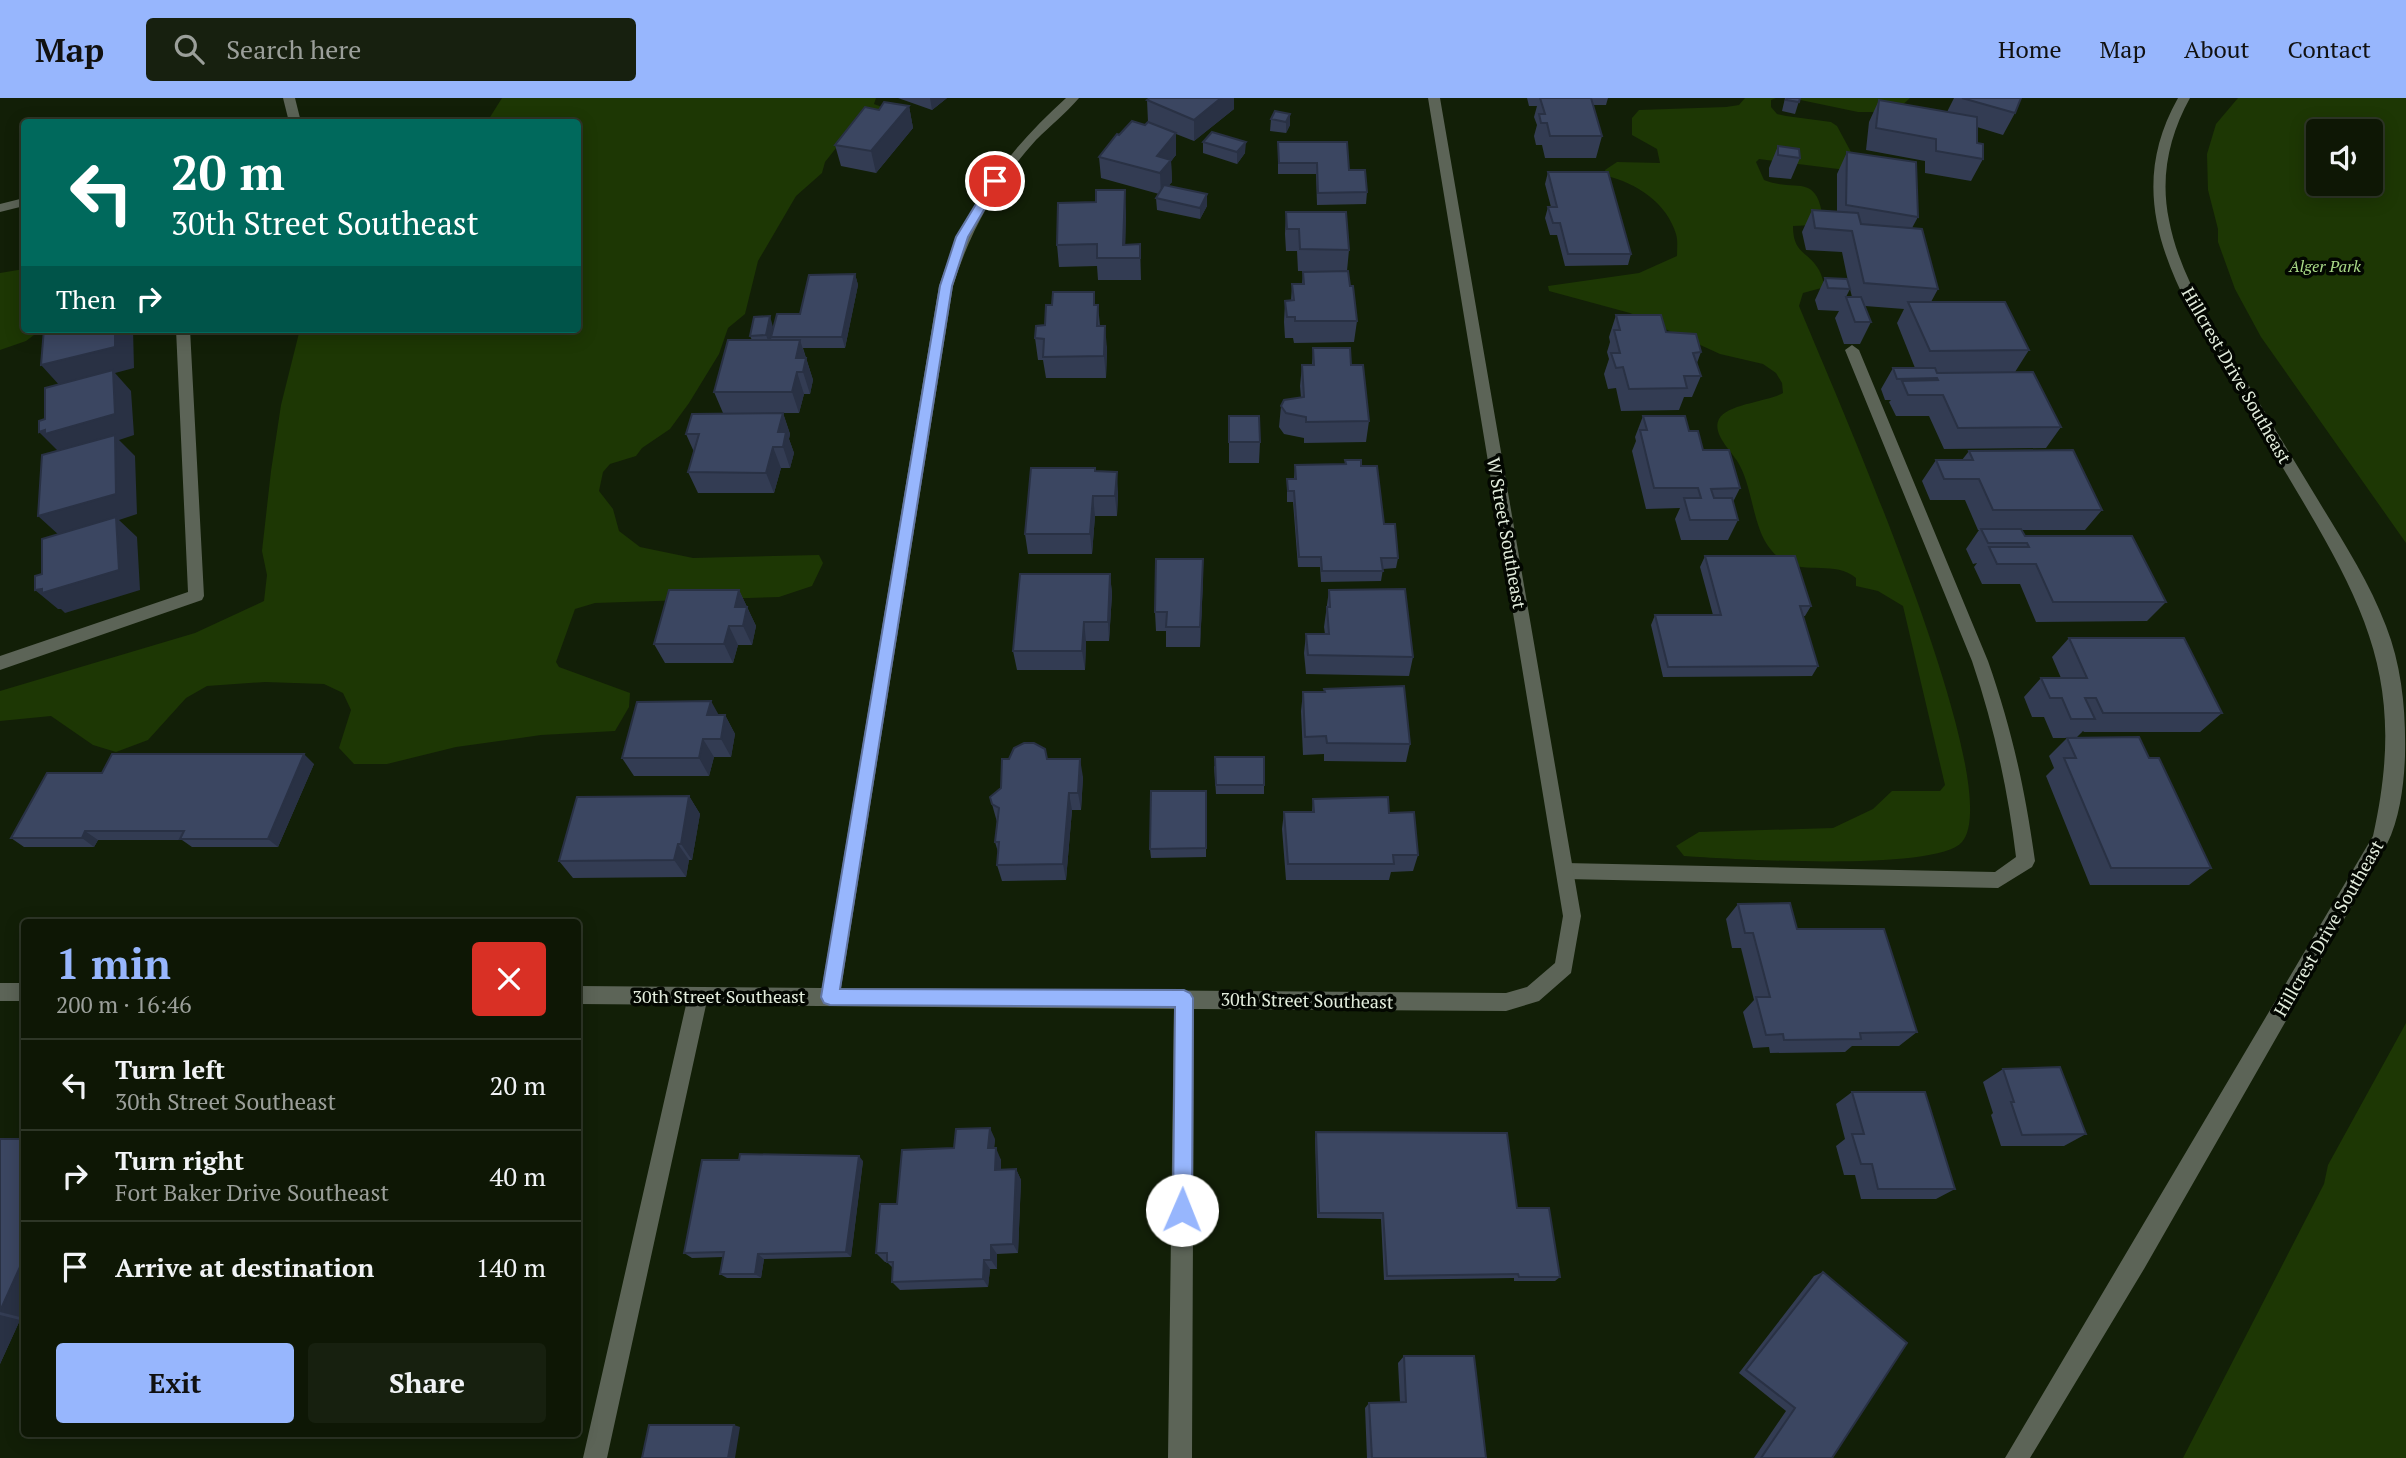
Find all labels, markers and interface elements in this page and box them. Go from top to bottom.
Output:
search box [146,18,636,81]
text: Map [35,28,104,71]
icon: search [170,30,208,68]
text: Search here [226,32,361,66]
text: Home [1998,33,2062,65]
text: Map [2100,33,2146,65]
text: About [2184,33,2250,65]
text: Contact [2288,33,2371,65]
map controls [2306,119,2383,196]
button: sound [2306,119,2383,196]
text: 20 m [171,139,285,204]
icon: left [56,147,147,238]
pin [965,151,1025,211]
icon: arrive [976,162,1014,200]
text: 30th Street Southeast [171,202,479,244]
park label: Alger Park [2288,255,2361,277]
icon: right [130,280,168,318]
text: Then [56,282,116,316]
street label: Hillcrest Drive Southeast [2177,283,2297,468]
street label: W Street Southeast [1482,455,1532,611]
street label: Hillcrest Drive Southeast [2268,835,2388,1020]
text: 1 min [56,935,171,991]
button: close [472,942,546,1016]
street label: 30th Street Southeast [633,984,806,1008]
street label: 30th Street Southeast [1220,986,1394,1014]
text: 200 m · 16:46 [56,989,191,1020]
text: Turn left [115,1052,225,1086]
icon: left [56,1066,94,1104]
text: 20 m [490,1068,546,1102]
text: 30th Street Southeast [115,1086,336,1117]
text: Turn right [115,1143,244,1177]
icon: right [56,1157,94,1195]
text: 40 m [490,1159,546,1193]
position arrow [1145,1173,1219,1247]
text: Fort Baker Drive Southeast [115,1177,389,1208]
icon: arrive [56,1248,94,1286]
text: Arrive at destination [115,1250,374,1284]
text: 140 m [476,1250,546,1284]
button: Exit [56,1343,294,1423]
button: Share [308,1343,546,1423]

